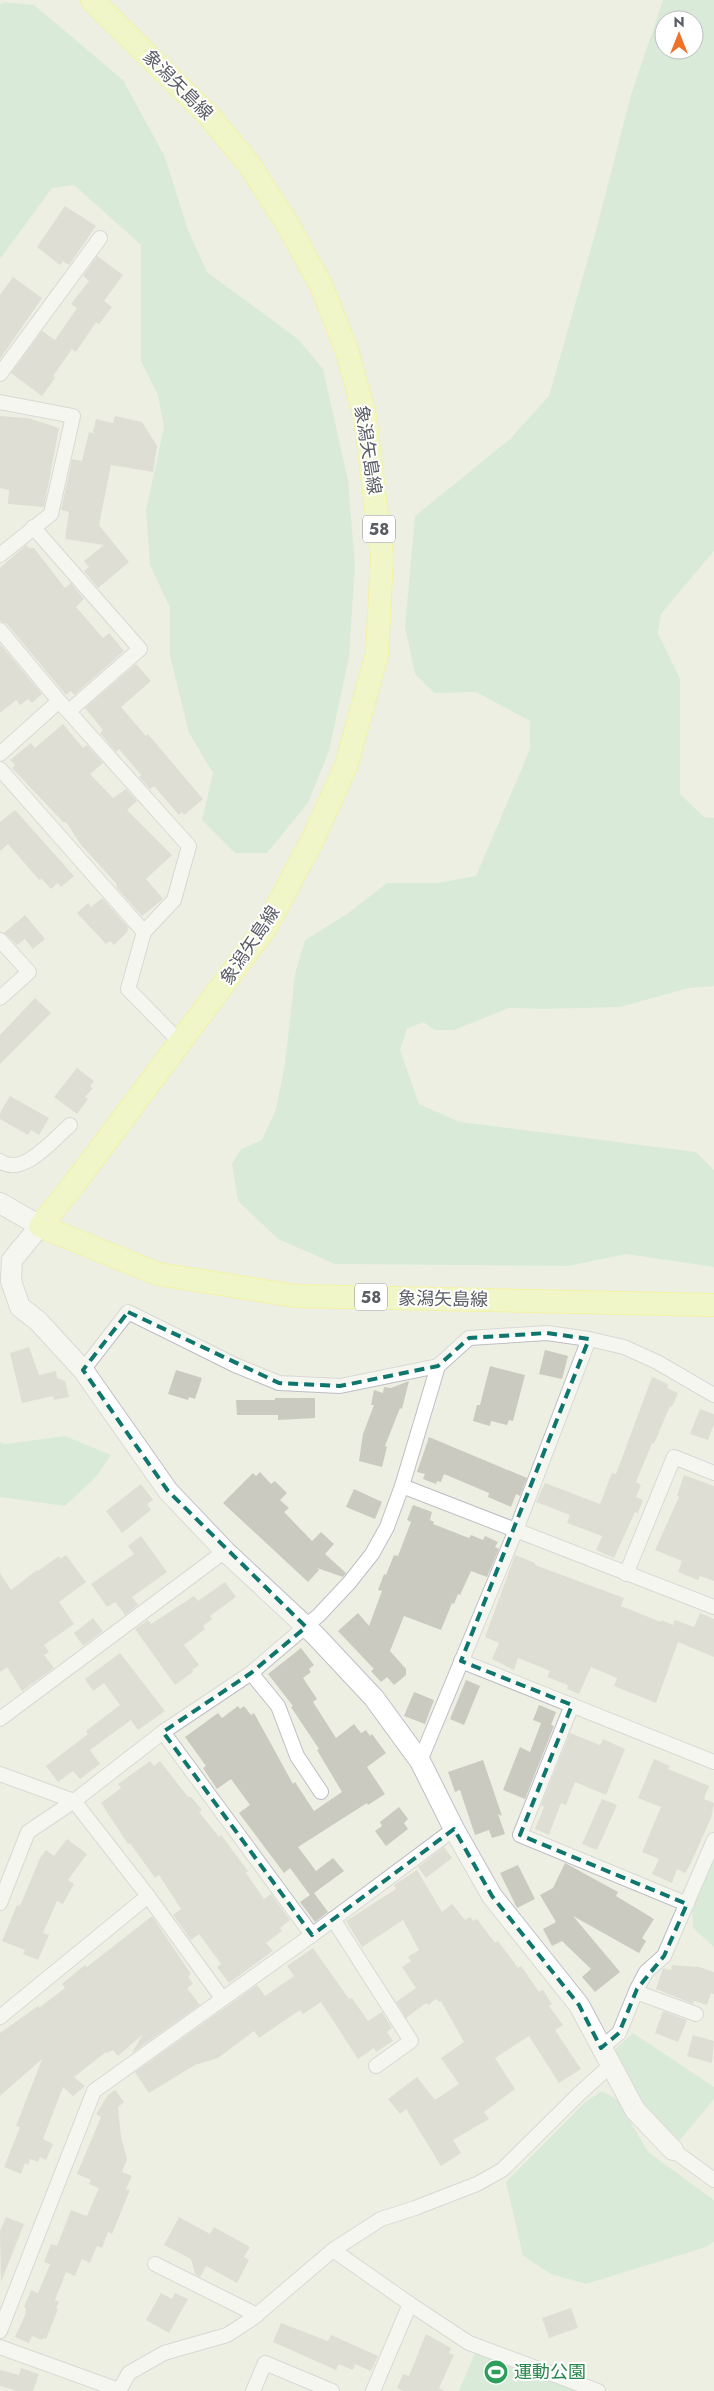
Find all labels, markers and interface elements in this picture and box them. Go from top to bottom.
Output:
north arrow [654,10,704,60]
text: N [673,12,685,32]
street label: 象潟矢島線 [137,44,219,126]
street label: 象潟矢島線 [348,404,388,496]
road number: 58 [363,516,395,542]
street label: 象潟矢島線 [214,900,286,990]
road number: 58 [355,1284,387,1310]
street label: 象潟矢島線 [398,1285,488,1313]
sports icon: 運動公園 [483,2359,509,2385]
place label: 運動公園 [514,2359,586,2385]

